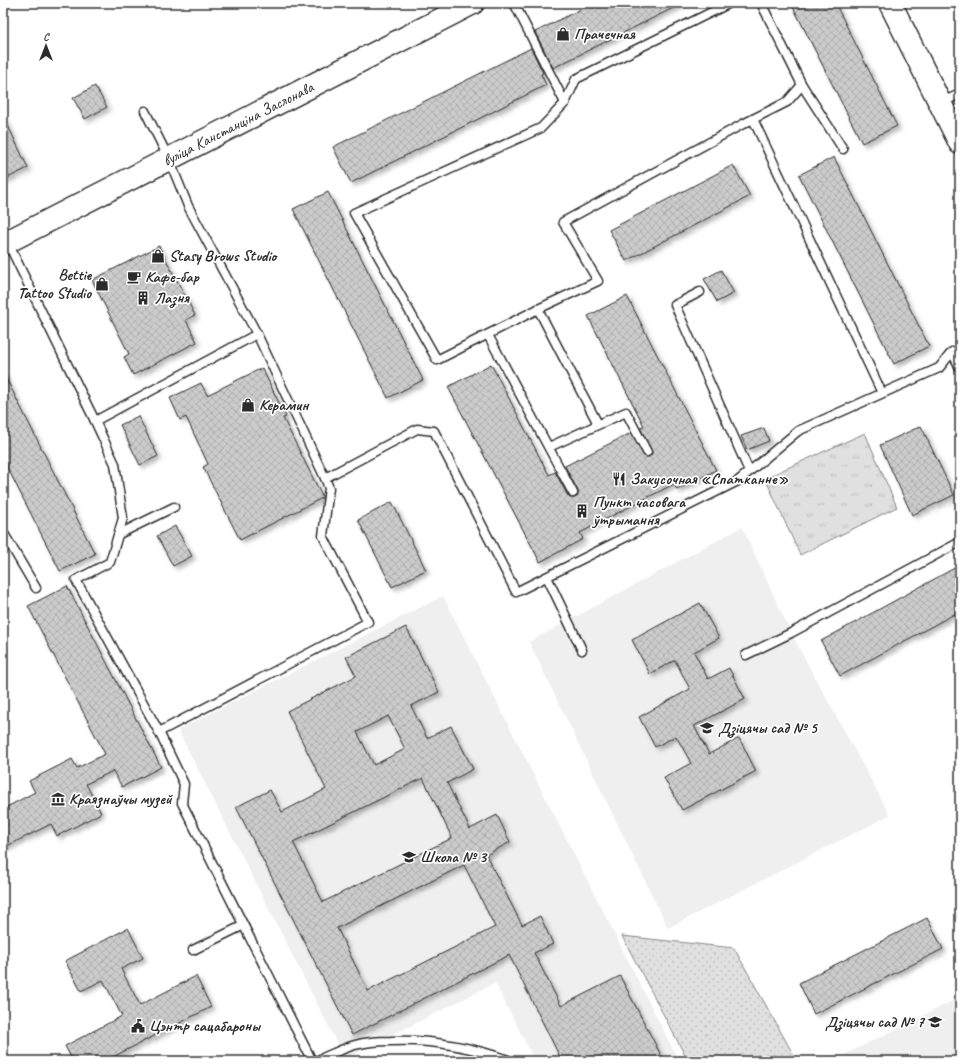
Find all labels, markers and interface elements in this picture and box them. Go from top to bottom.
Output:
place label: Прачечная [574,24,636,44]
north arrow [26,26,66,66]
shop icon: Прачечная [555,26,571,42]
text: С [43,29,50,43]
street label: вуліца Канстанціна Заслонава [159,77,318,171]
place label: Stasy Brows Studio [169,246,279,266]
shop icon: Stasy Brows Studio [150,248,166,264]
place label: Bettie Tattoo Studio [17,265,93,303]
place label: Кафе-бар [145,267,200,287]
cafe icon: Кафе-бар [126,269,142,285]
shop icon: Bettie Tattoo Studio [94,276,110,292]
place label: Лазня [154,288,190,308]
building icon: Лазня [135,290,151,306]
place label: Керамин [259,395,310,415]
shop icon: Керамин [240,397,256,413]
place label: Закусочная «Спатканне» [630,469,789,489]
restaurant icon: Закусочная «Спатканне» [611,471,627,487]
place label: Пункт часовага ўтрымання [591,492,686,530]
building icon: Пункт часовага ўтрымання [574,503,590,519]
place label: Дзіцячы сад № 5 [718,718,819,738]
school or university icon: Дзіцячы сад № 5 [699,720,715,736]
place label: Краязнаўчы музей [69,789,173,809]
museum icon: Краязнаўчы музей [50,791,66,807]
place label: Школа № 3 [420,847,488,867]
school or university icon: Школа № 3 [401,849,417,865]
place label: Дзіцячы сад № 7 [825,1012,926,1032]
school or university icon: Дзіцячы сад № 7 [927,1014,943,1030]
place label: Цэнтр сацабароны [149,1016,261,1036]
public building icon: Цэнтр сацабароны [130,1018,146,1034]

